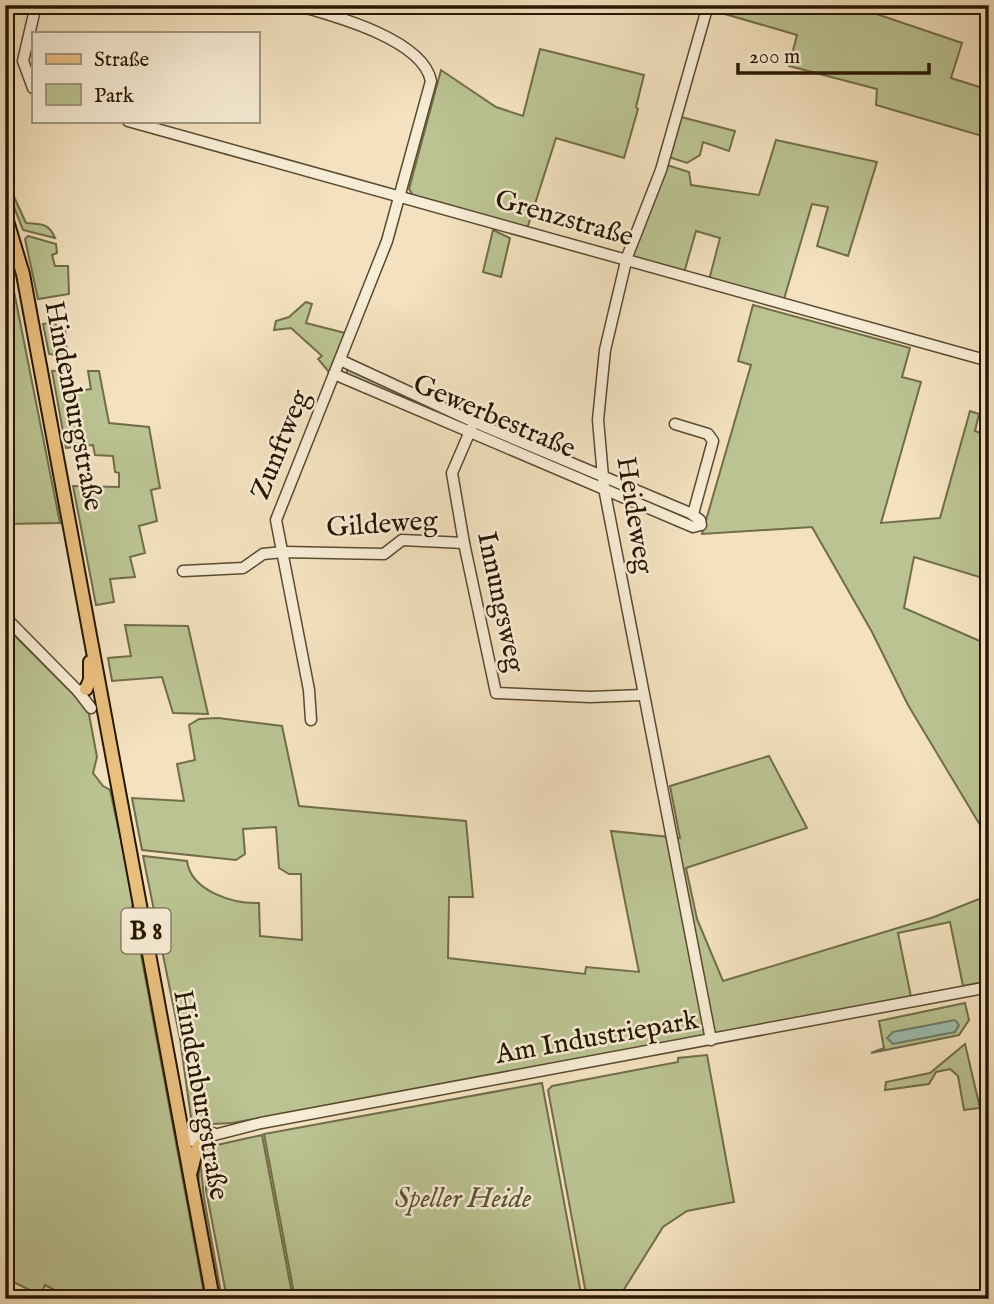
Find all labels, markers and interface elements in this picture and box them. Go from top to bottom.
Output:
legend [32,32,259,122]
scale bar [738,32,929,76]
text: 200 m [749,44,800,71]
text: Straße [94,47,150,74]
text: Park [94,83,135,110]
street label: Grenzstraße [491,183,637,255]
street label: Hindenburgstraße [35,298,111,514]
street label: Gewerbestraße [407,367,581,467]
street label: Zunftweg [243,384,319,505]
street label: Heideweg [607,454,661,577]
street label: Gildeweg [325,504,440,546]
street label: Innungsweg [468,529,532,676]
road number: B 8 [122,908,170,954]
street label: Hindenburgstraße [164,987,236,1203]
street label: Am Industriepark [492,1003,702,1073]
park label: Speller Heide [395,1182,532,1217]

